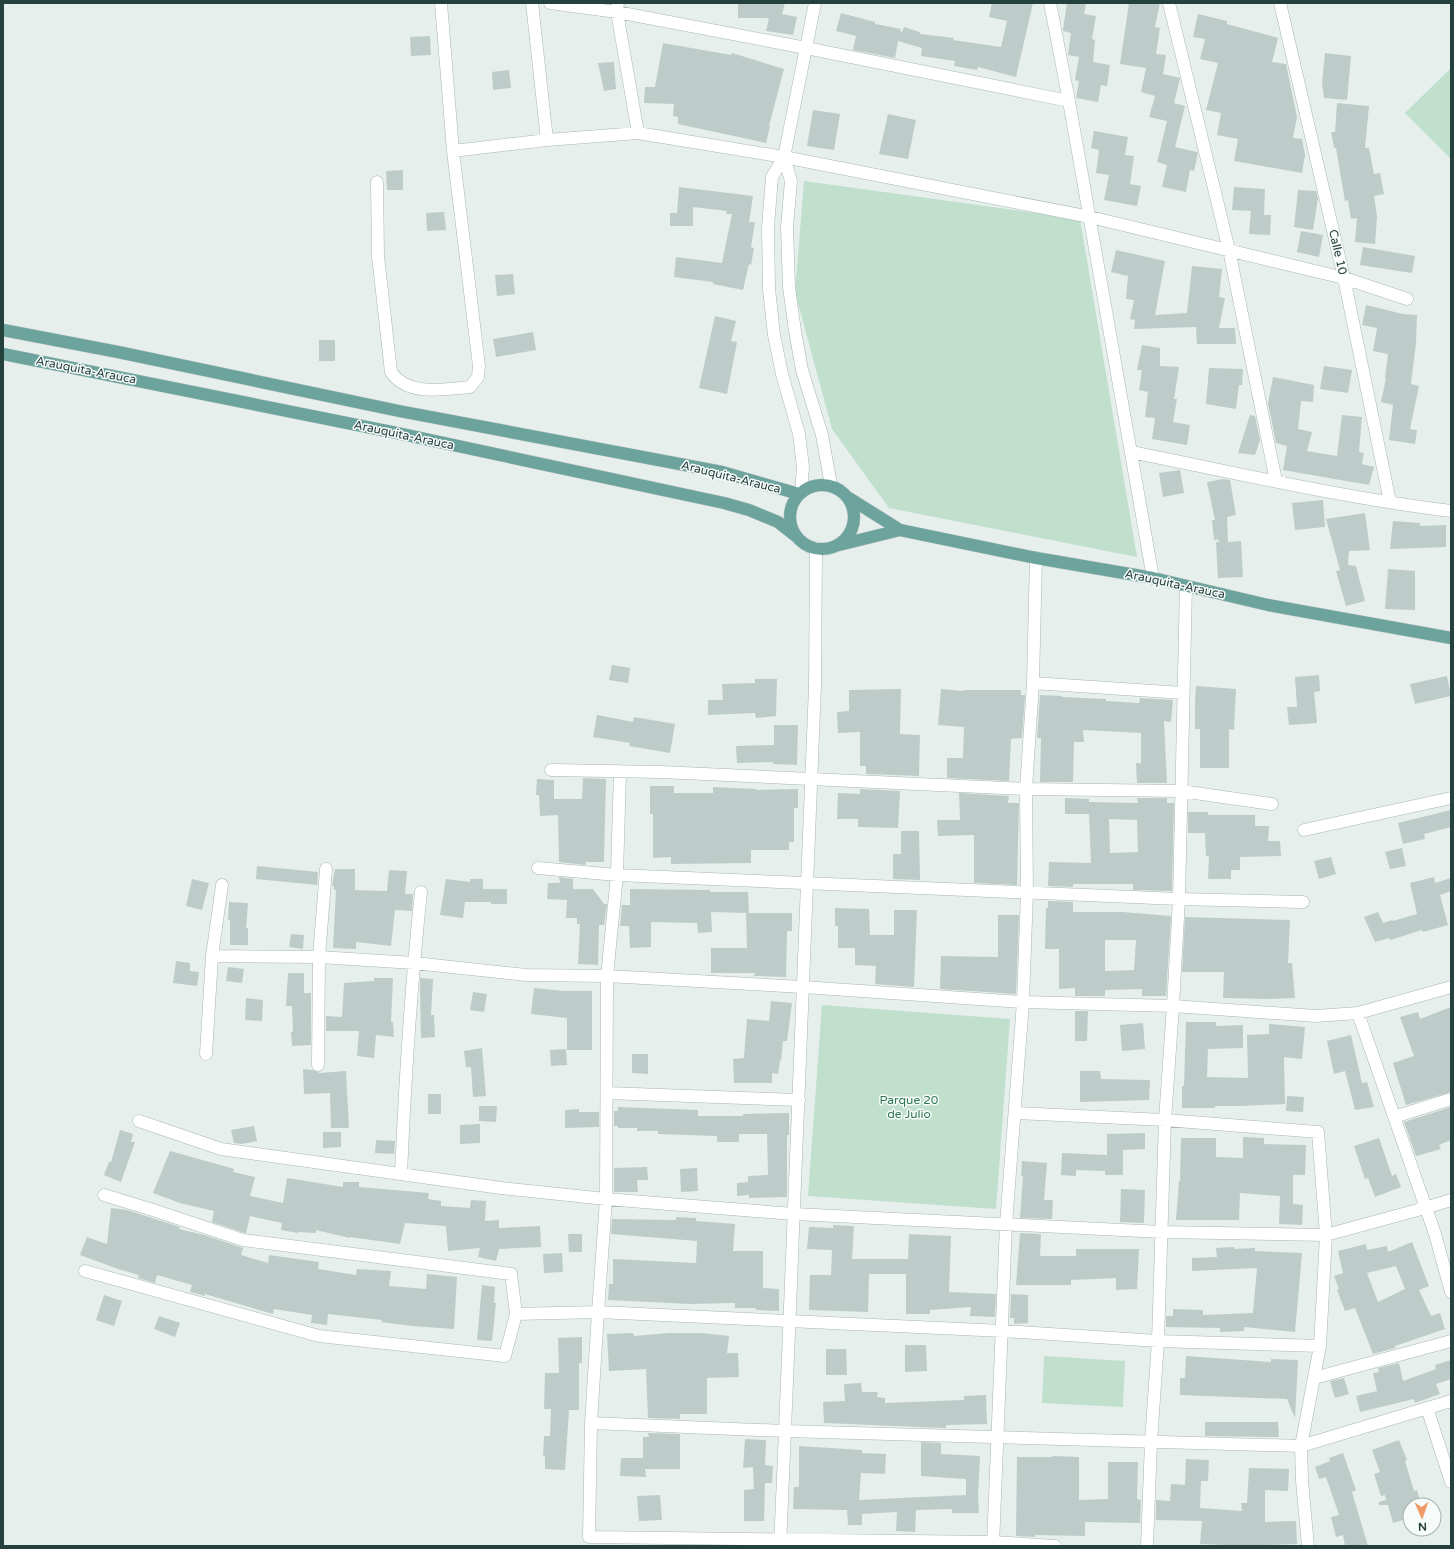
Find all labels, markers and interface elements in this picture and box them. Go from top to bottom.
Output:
street label: Calle 10 [1326,228,1350,276]
street label: Arauquita-Arauca [35,353,137,387]
street label: Arauquita-Arauca [353,418,455,452]
street label: Arauquita-Arauca [680,458,782,496]
street label: Arauquita-Arauca [1124,567,1226,601]
park label: Parque 20 de Julio [880,1093,939,1121]
north arrow [1402,1497,1442,1537]
text: N [1418,1520,1427,1533]

